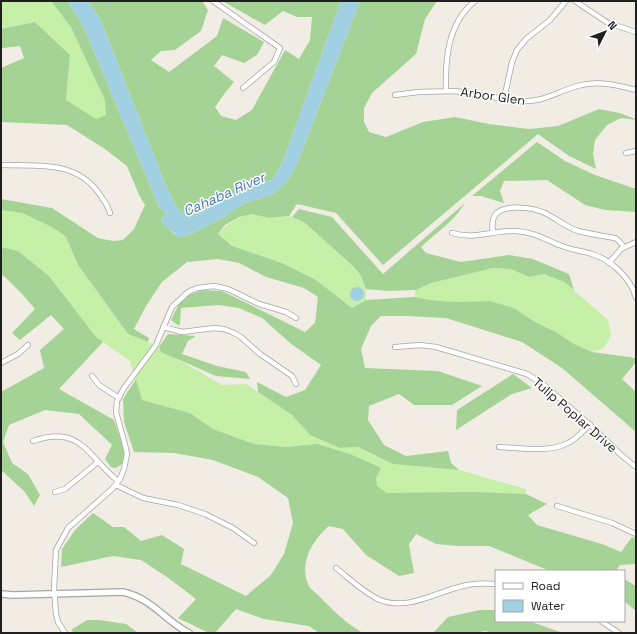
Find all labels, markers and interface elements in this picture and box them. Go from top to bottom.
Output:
north arrow [585,12,625,52]
text: N [605,18,620,33]
street label: Arbor Glen [460,83,526,109]
water label: Cahaba River [180,167,269,220]
street label: Tulip Poplar Drive [529,374,621,456]
legend [495,570,625,622]
text: Road [531,578,560,594]
text: Water [531,598,565,614]

